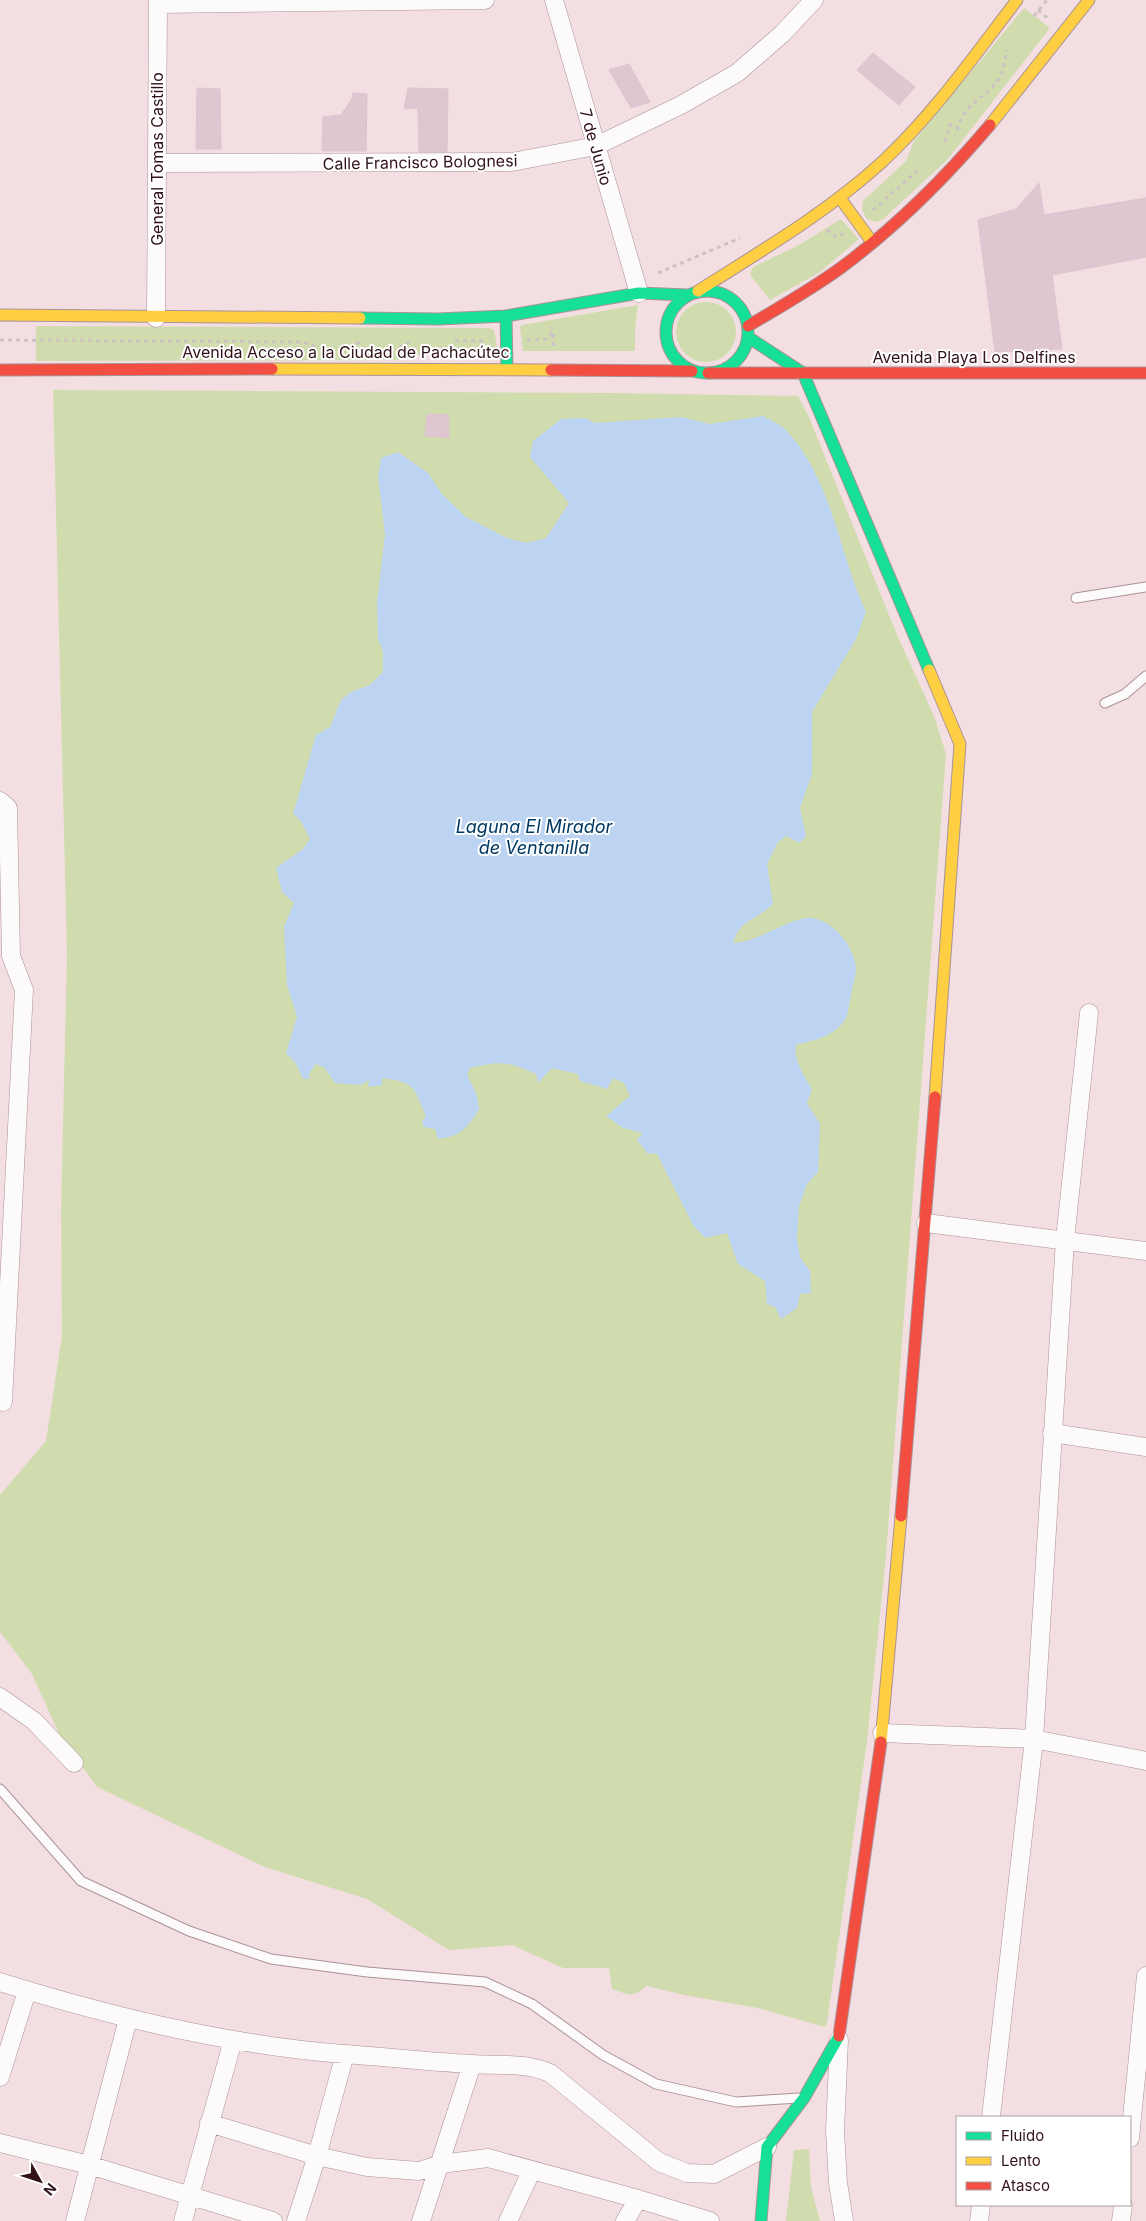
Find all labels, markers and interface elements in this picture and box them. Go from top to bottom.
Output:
street label: General Tomas Castillo [147,72,167,246]
street label: 7 de Junio [576,106,616,188]
street label: Calle Francisco Bolognesi [322,150,518,174]
street label: Avenida Acceso a la Ciudad de Pachacútec [182,342,510,362]
street label: Avenida Playa Los Delfines [872,347,1076,367]
water label: Laguna El Mirador de Ventanilla [456,816,614,858]
legend [956,2116,1131,2206]
text: Fluido [1001,2126,1044,2145]
text: Lento [1001,2151,1041,2170]
north arrow [15,2156,65,2206]
text: Atasco [1001,2176,1050,2195]
text: N [40,2180,60,2199]

